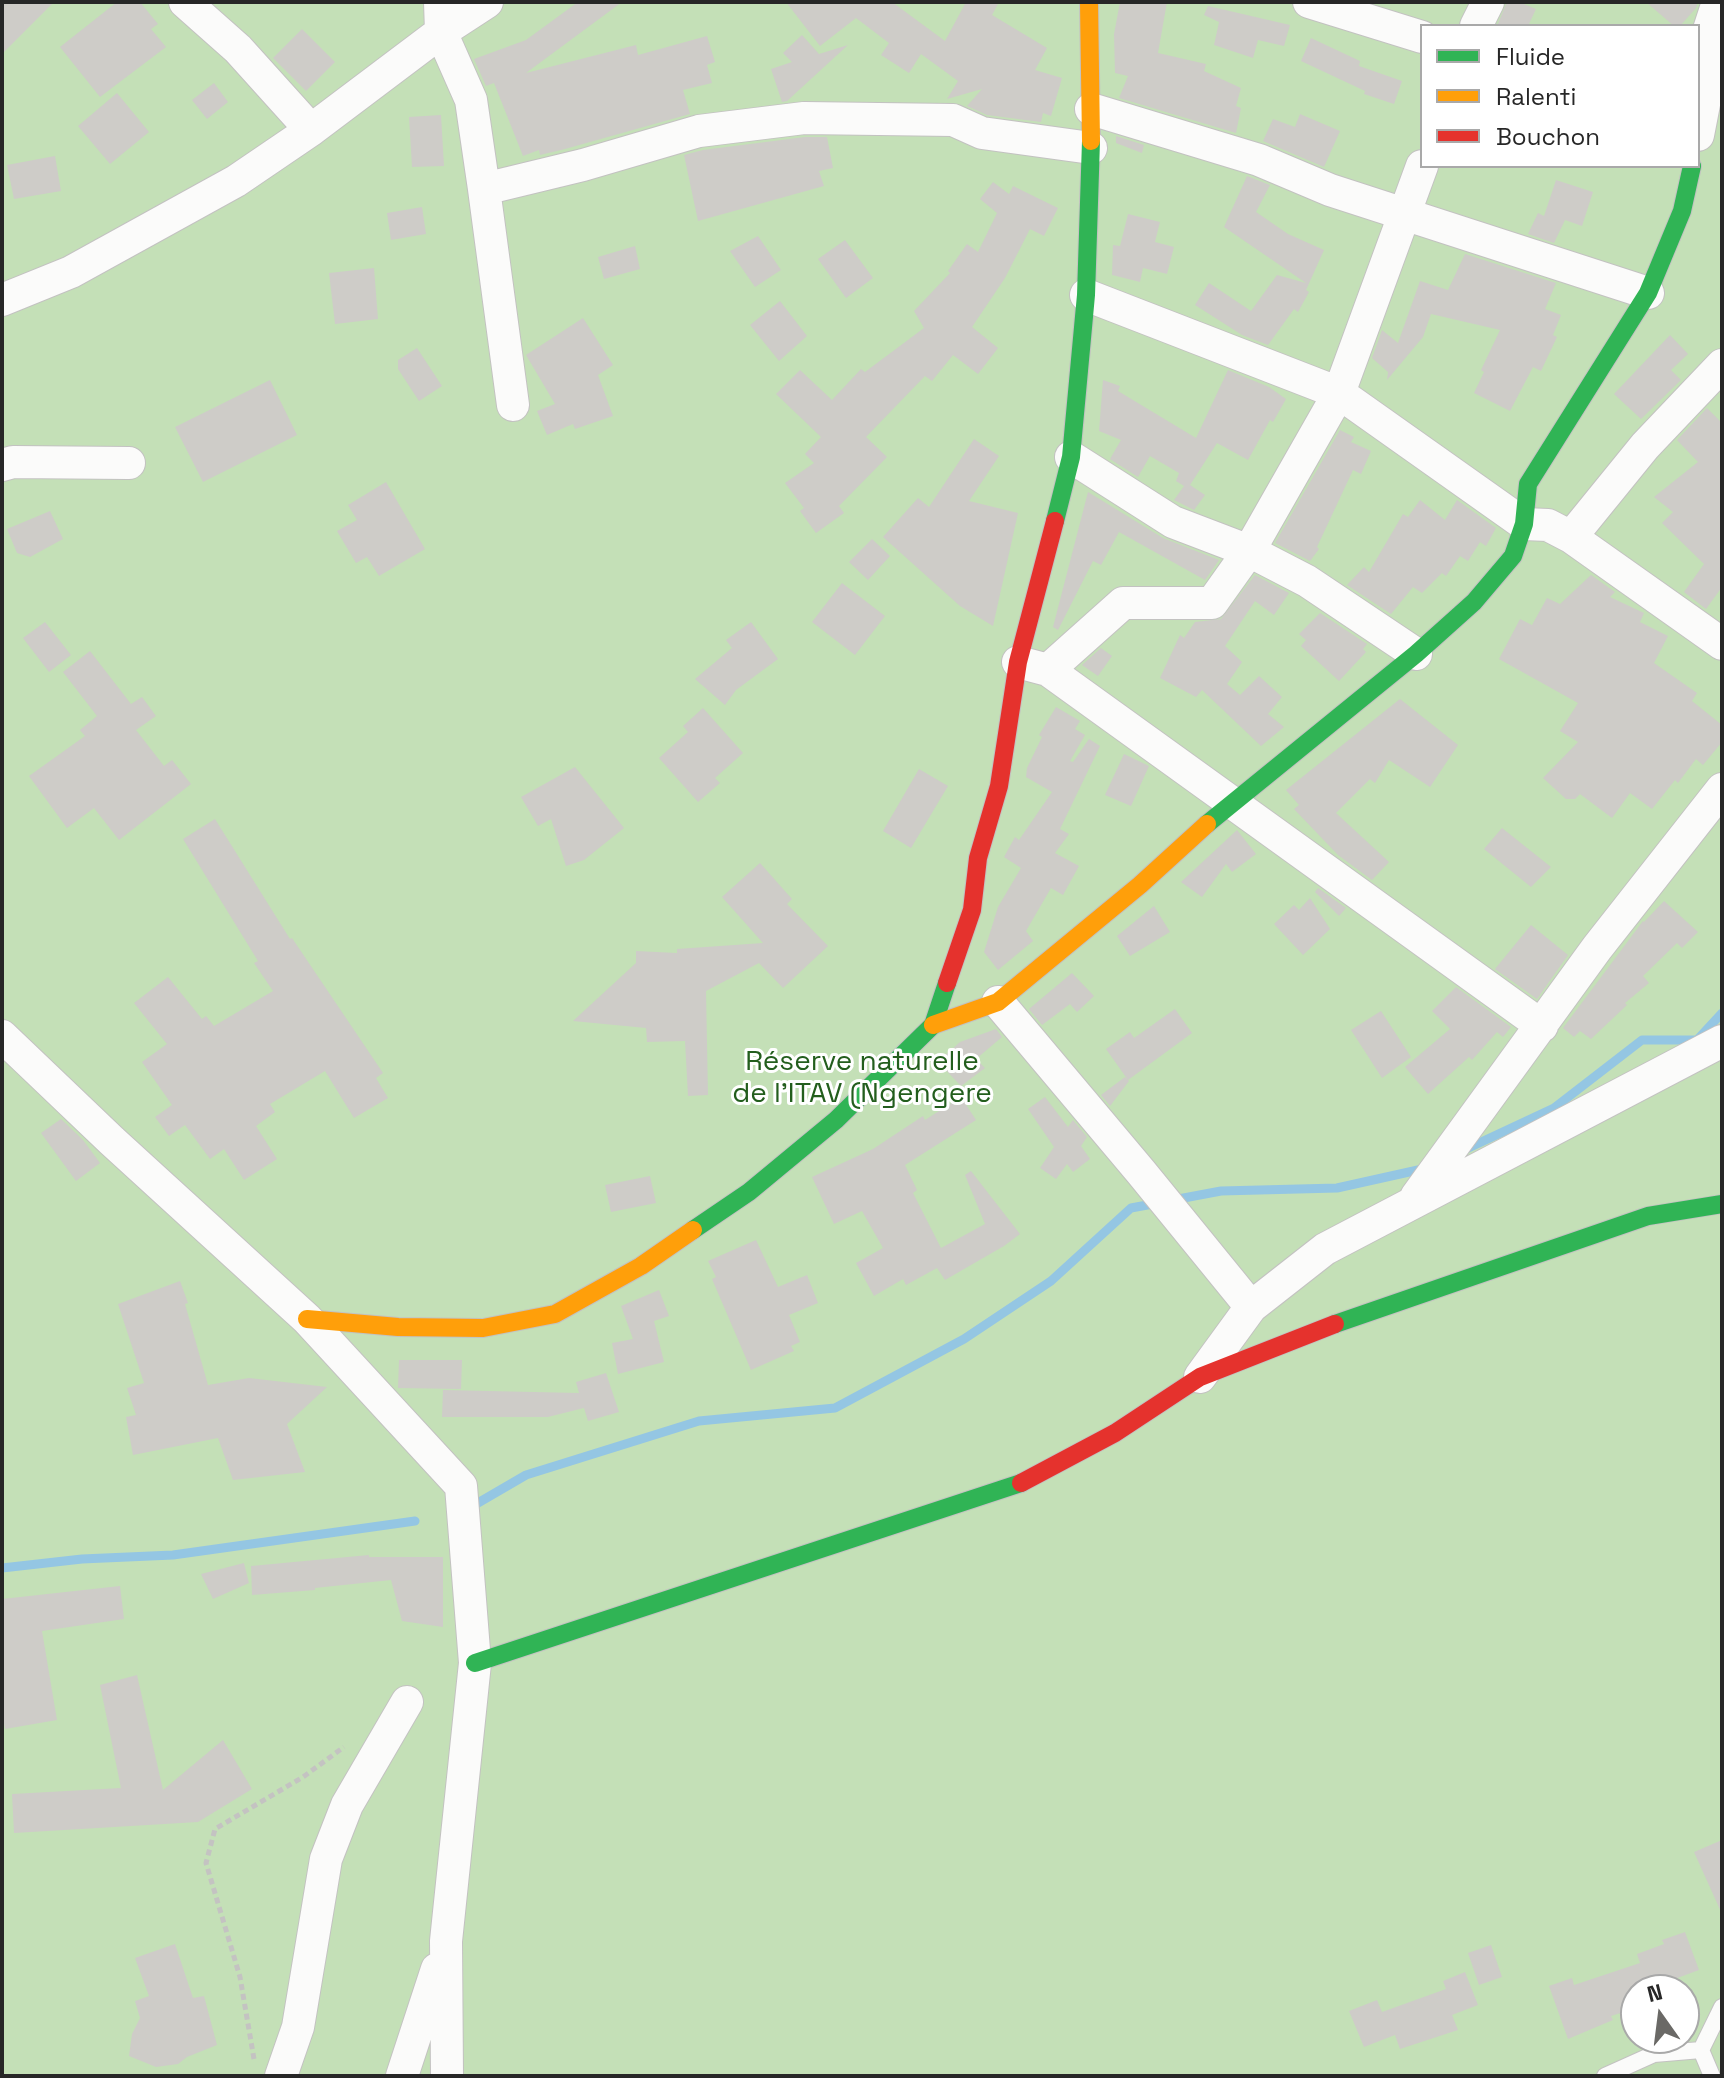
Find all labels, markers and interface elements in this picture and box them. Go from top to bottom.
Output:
legend [1420,24,1700,168]
text: Fluide [1496,41,1565,72]
text: Ralenti [1496,81,1576,112]
text: Bouchon [1496,121,1600,152]
park label: Réserve naturelle de l'ITAV (Ngengere [732,1045,992,1111]
north arrow [1620,1974,1700,2054]
text: N [1644,1977,1665,2008]

